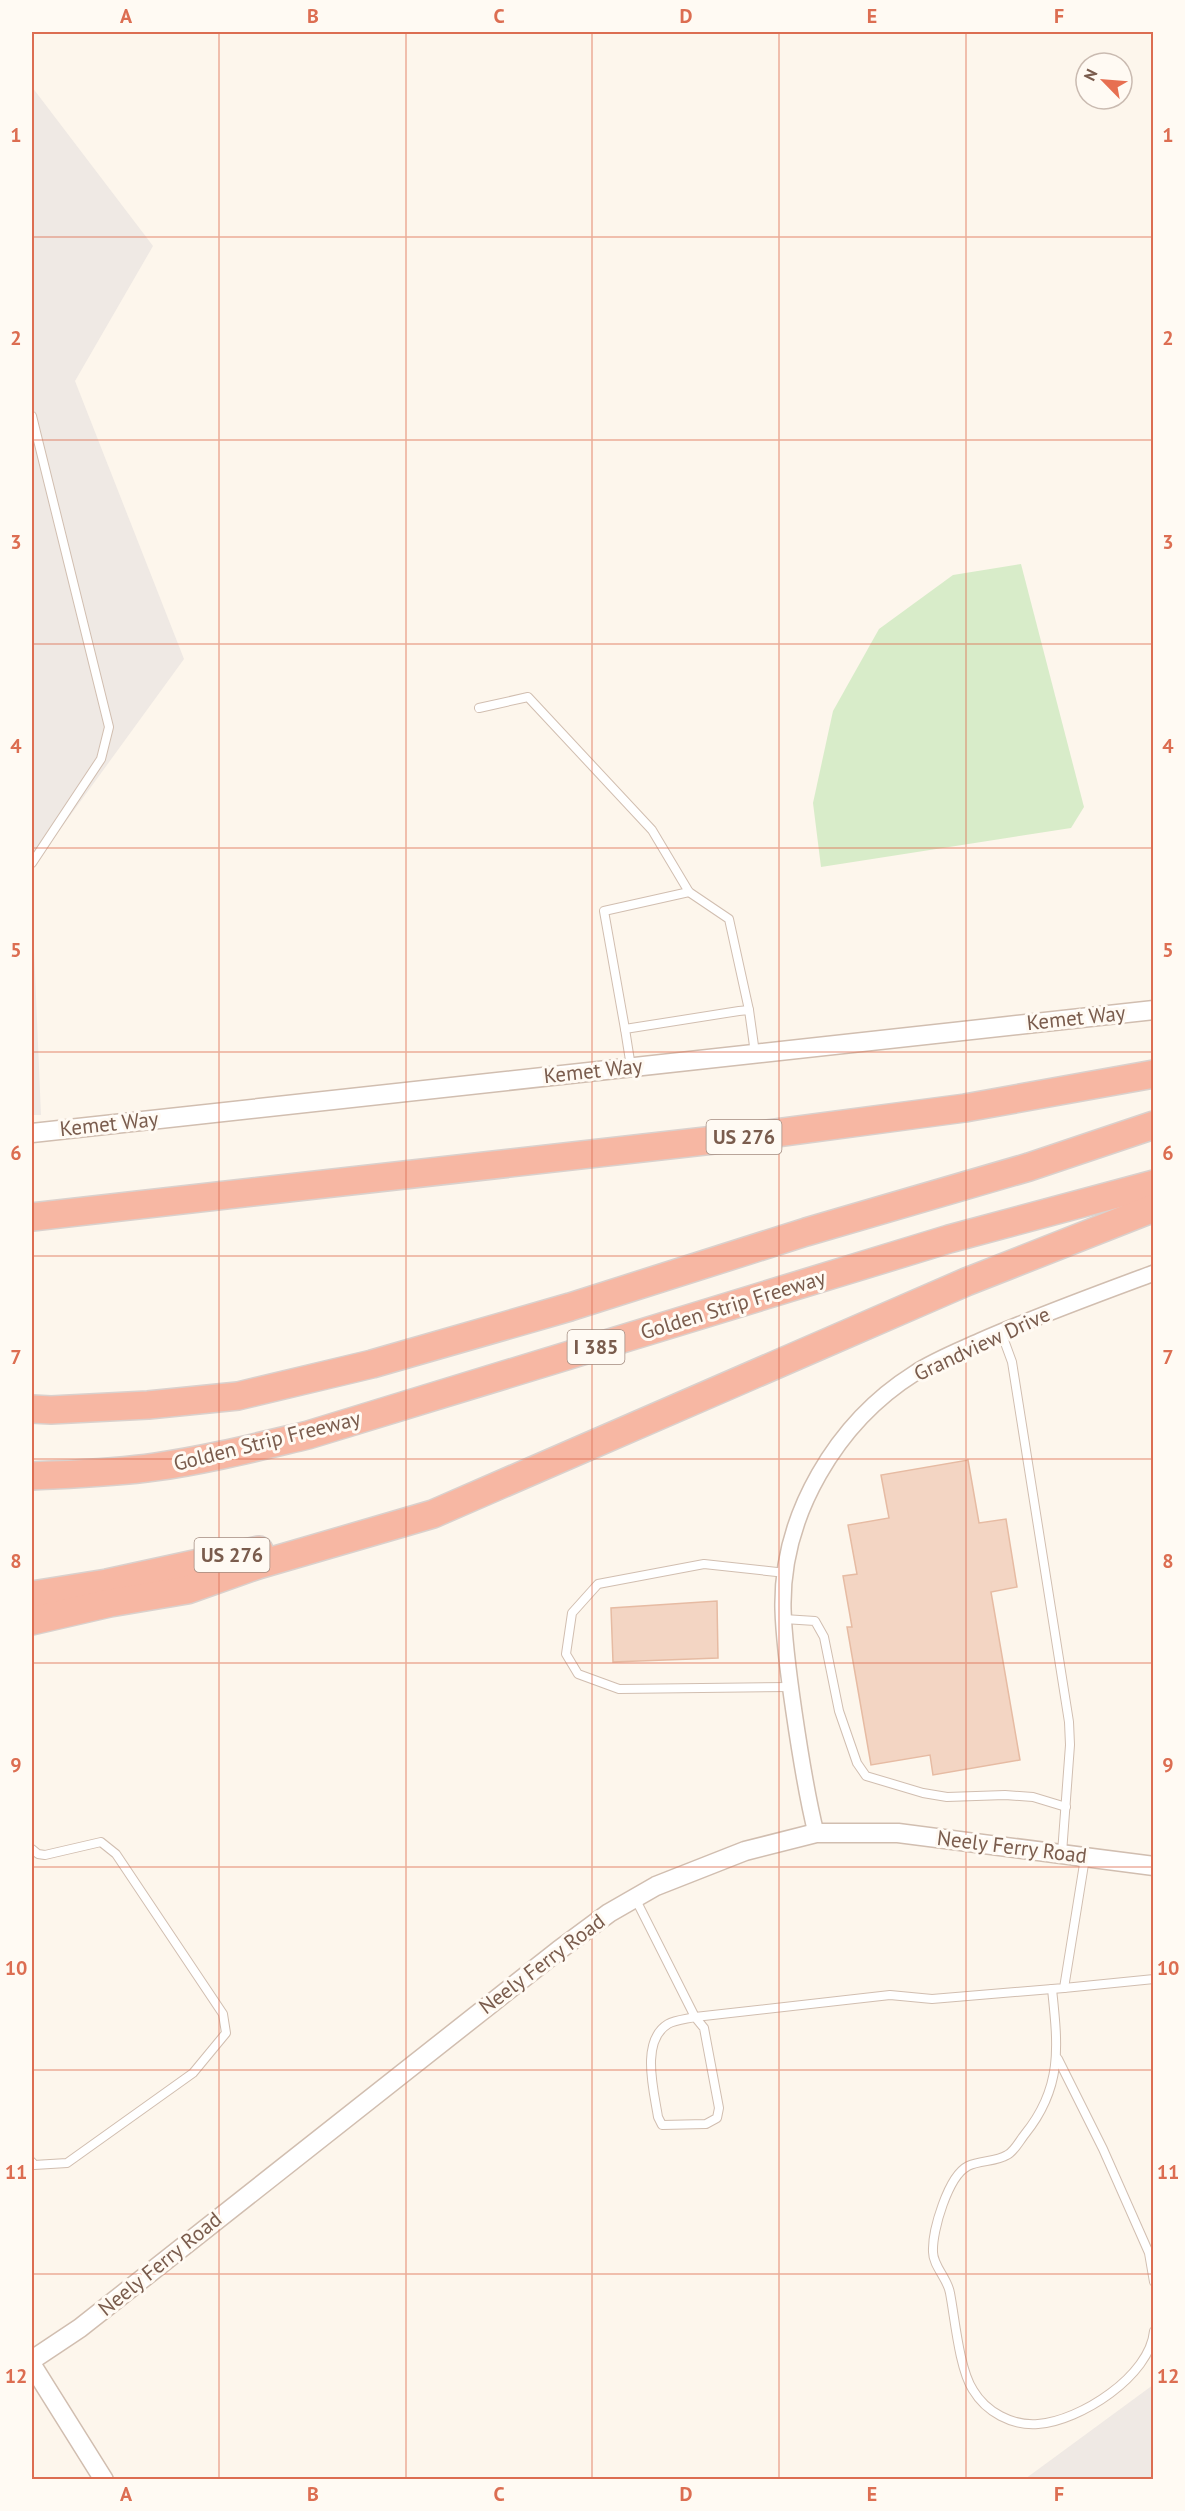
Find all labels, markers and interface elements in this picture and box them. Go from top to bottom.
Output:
text: A [120,3,133,29]
text: B [307,3,319,29]
text: C [493,3,505,29]
text: D [680,3,693,29]
text: E [867,3,877,29]
text: F [1054,3,1064,29]
north arrow [1074,51,1134,111]
text: N [1079,66,1102,84]
text: 1 [10,122,22,148]
text: 1 [1162,122,1174,148]
text: 2 [10,325,22,351]
text: 2 [1162,325,1174,351]
text: 3 [10,529,22,555]
text: 3 [1162,529,1174,555]
text: 4 [10,733,22,759]
text: 4 [1162,733,1174,759]
text: 5 [10,937,22,963]
text: 5 [1162,937,1174,963]
street label: Kemet Way [1025,999,1127,1036]
street label: Kemet Way [542,1052,644,1089]
street label: Kemet Way [58,1105,160,1142]
road number: US 276 [706,1120,782,1154]
text: 6 [10,1140,22,1166]
text: 6 [1162,1140,1174,1166]
street label: Golden Strip Freeway [637,1264,829,1345]
street label: Grandview Drive [909,1300,1054,1387]
road number: I 385 [568,1330,624,1364]
text: 7 [10,1344,22,1370]
text: 7 [1162,1344,1174,1370]
street label: Golden Strip Freeway [171,1404,363,1477]
road number: US 276 [194,1538,270,1572]
text: 8 [10,1548,22,1574]
text: 8 [1162,1548,1174,1574]
text: 9 [10,1752,22,1778]
text: 9 [1162,1752,1174,1778]
street label: Neely Ferry Road [936,1824,1089,1869]
street label: Neely Ferry Road [473,1907,610,2020]
text: 10 [5,1955,27,1981]
text: 10 [1157,1955,1179,1981]
text: 11 [5,2159,27,2185]
text: 11 [1157,2159,1179,2185]
street label: Neely Ferry Road [93,2206,227,2322]
text: 12 [5,2363,27,2389]
text: 12 [1157,2363,1179,2389]
text: A [120,2481,133,2507]
text: B [307,2481,319,2507]
text: C [493,2481,505,2507]
text: D [680,2481,693,2507]
text: E [867,2481,877,2507]
text: F [1054,2481,1064,2507]

